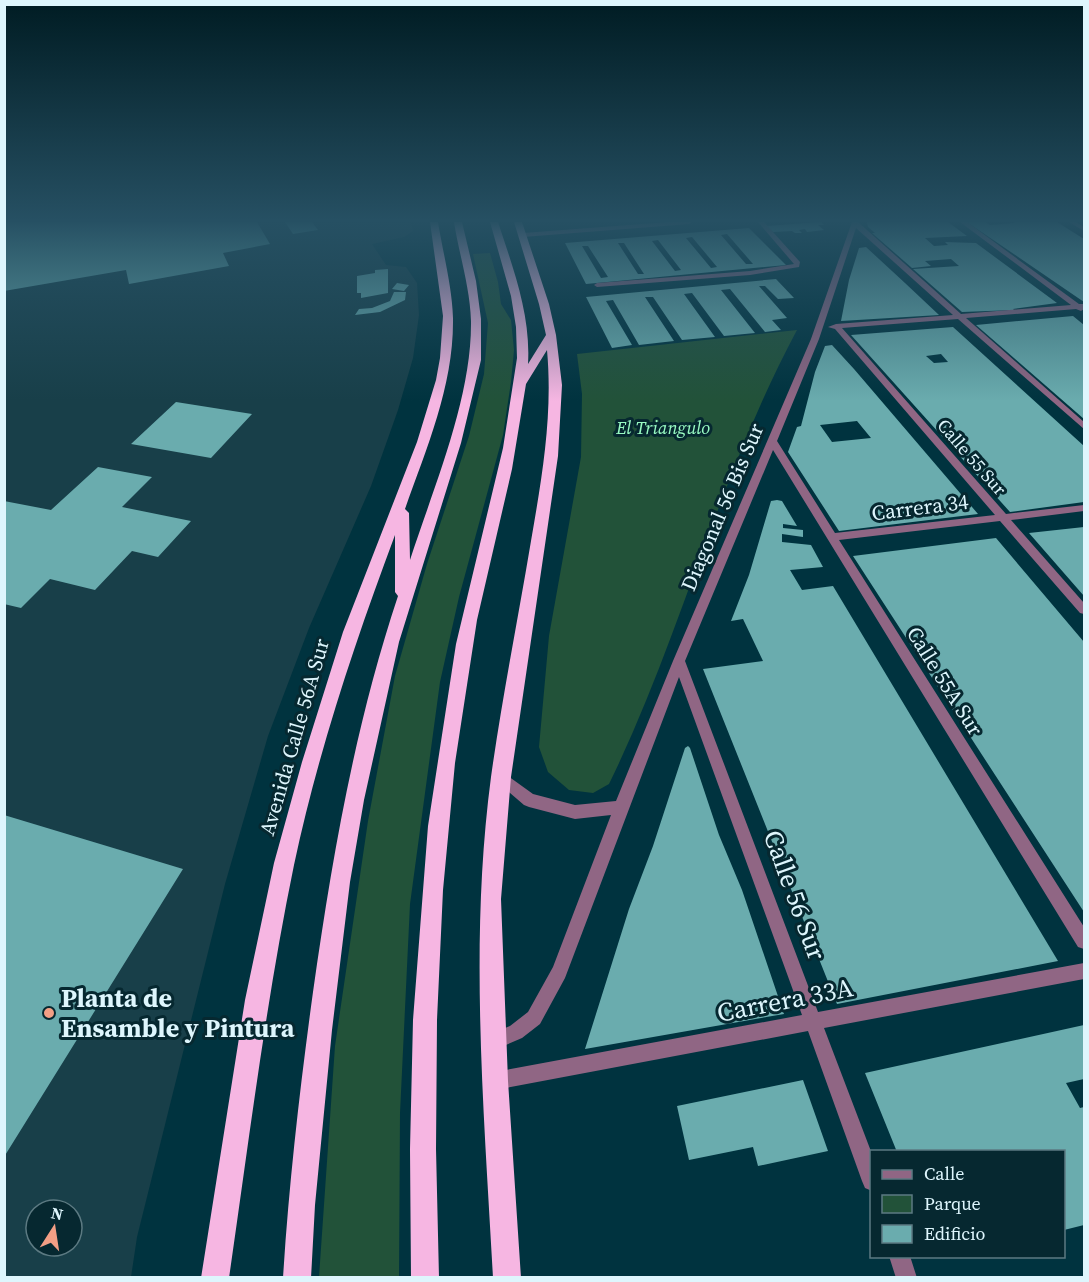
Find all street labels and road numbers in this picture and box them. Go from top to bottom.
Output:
street label: Calle 55 Sur [932,413,1013,501]
street label: Diagonal 56 Bis Sur [674,419,770,595]
street label: Carrera 34 [870,487,971,527]
street label: Calle 55A Sur [900,621,990,741]
street label: Avenida Calle 56A Sur [252,635,336,839]
street label: Calle 56 Sur [755,825,835,965]
street label: Carrera 33A [714,969,856,1031]

